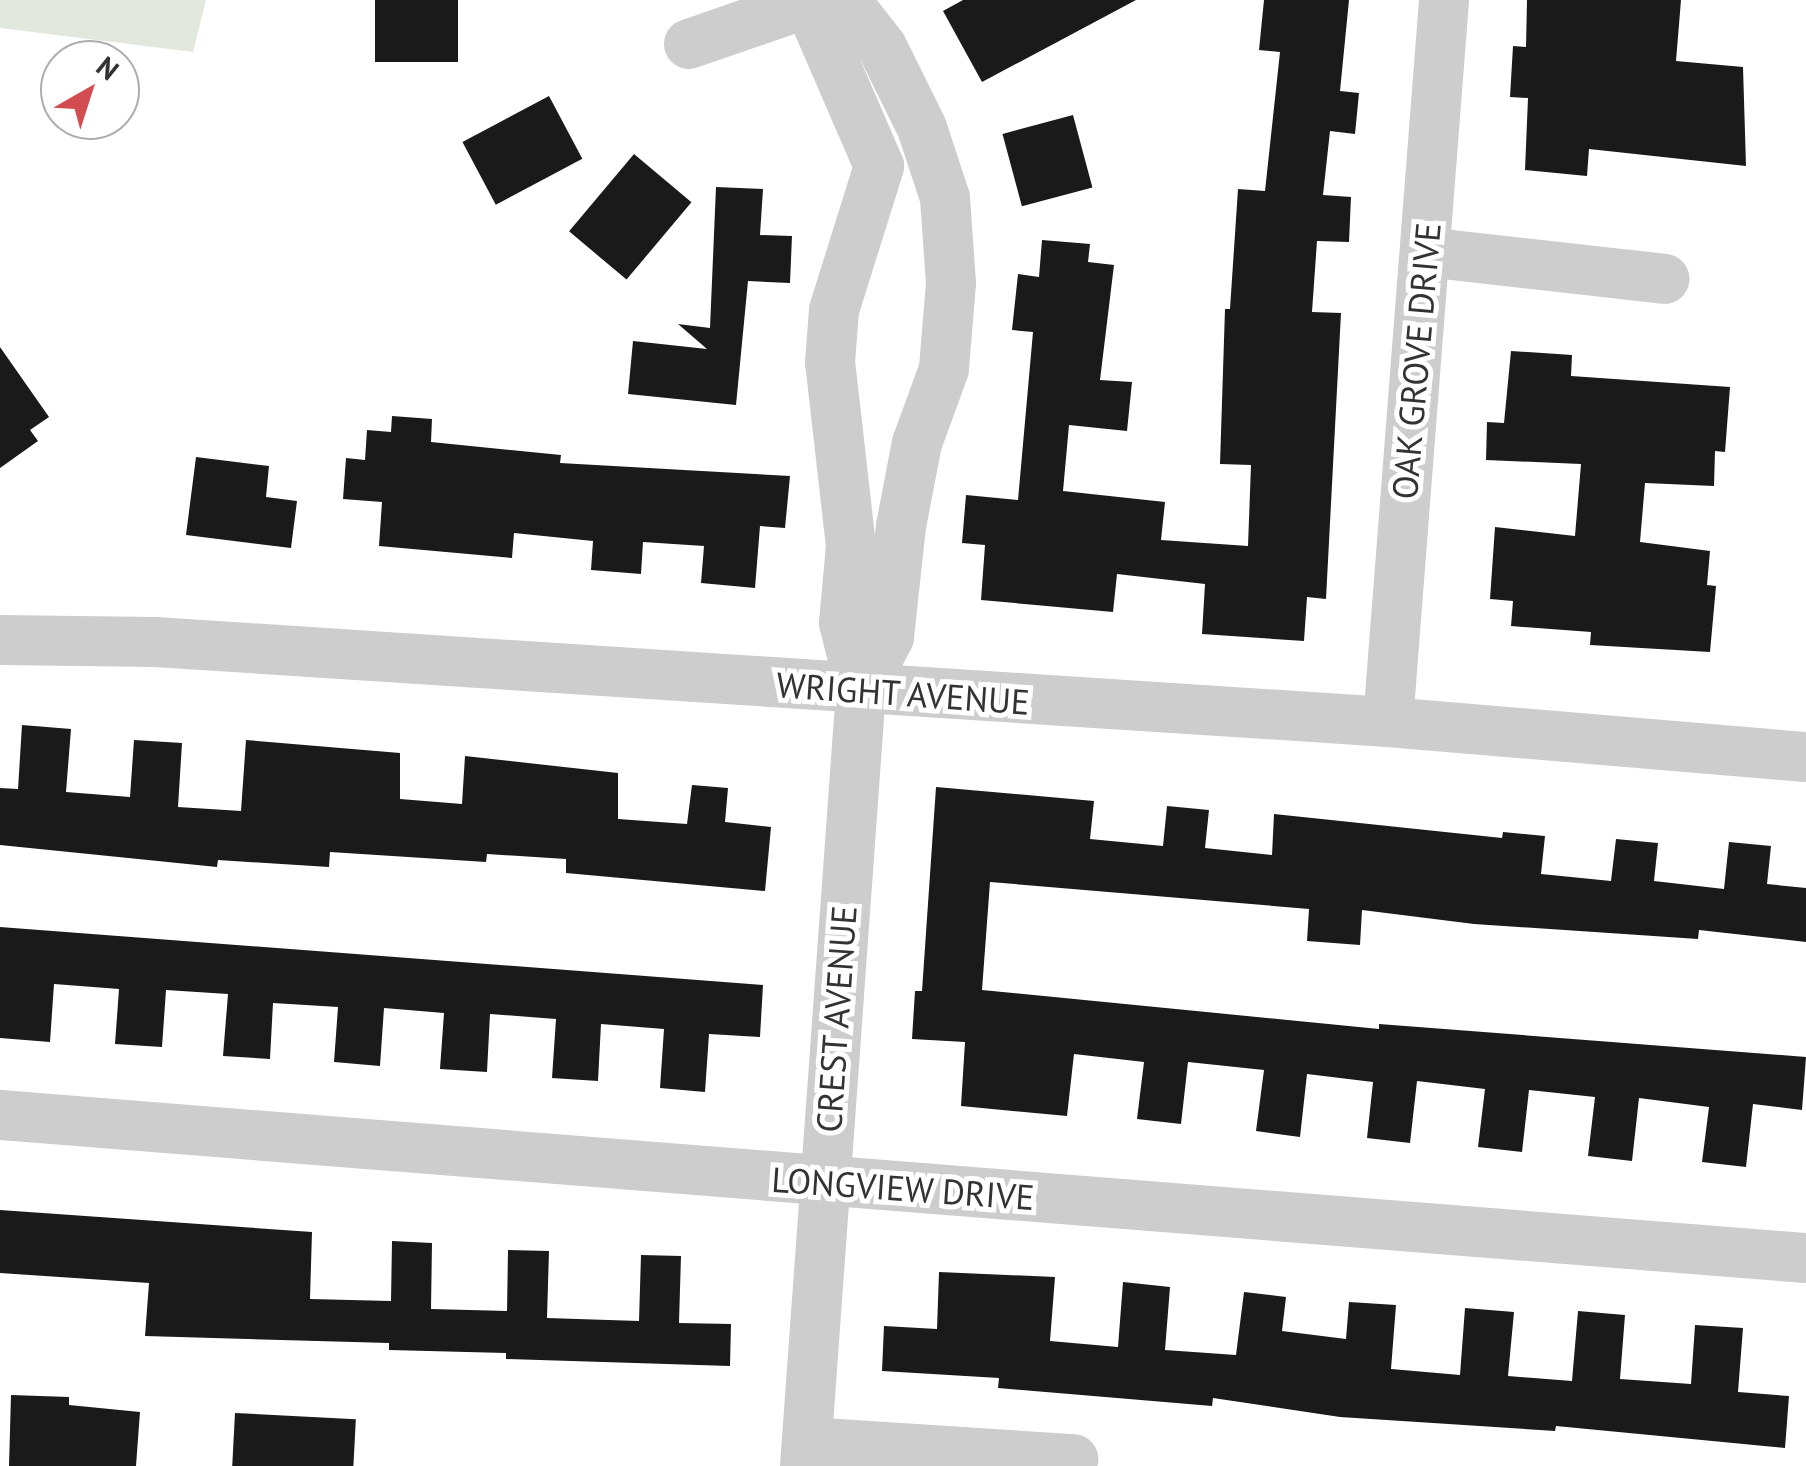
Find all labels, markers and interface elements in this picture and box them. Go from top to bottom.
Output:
north arrow [40,40,140,140]
text: N [89,48,127,88]
street label: OAK GROVE DRIVE [1383,220,1449,502]
street label: WRIGHT AVENUE [774,663,1032,723]
street label: CREST AVENUE [807,903,865,1135]
street label: LONGVIEW DRIVE [770,1158,1036,1218]

